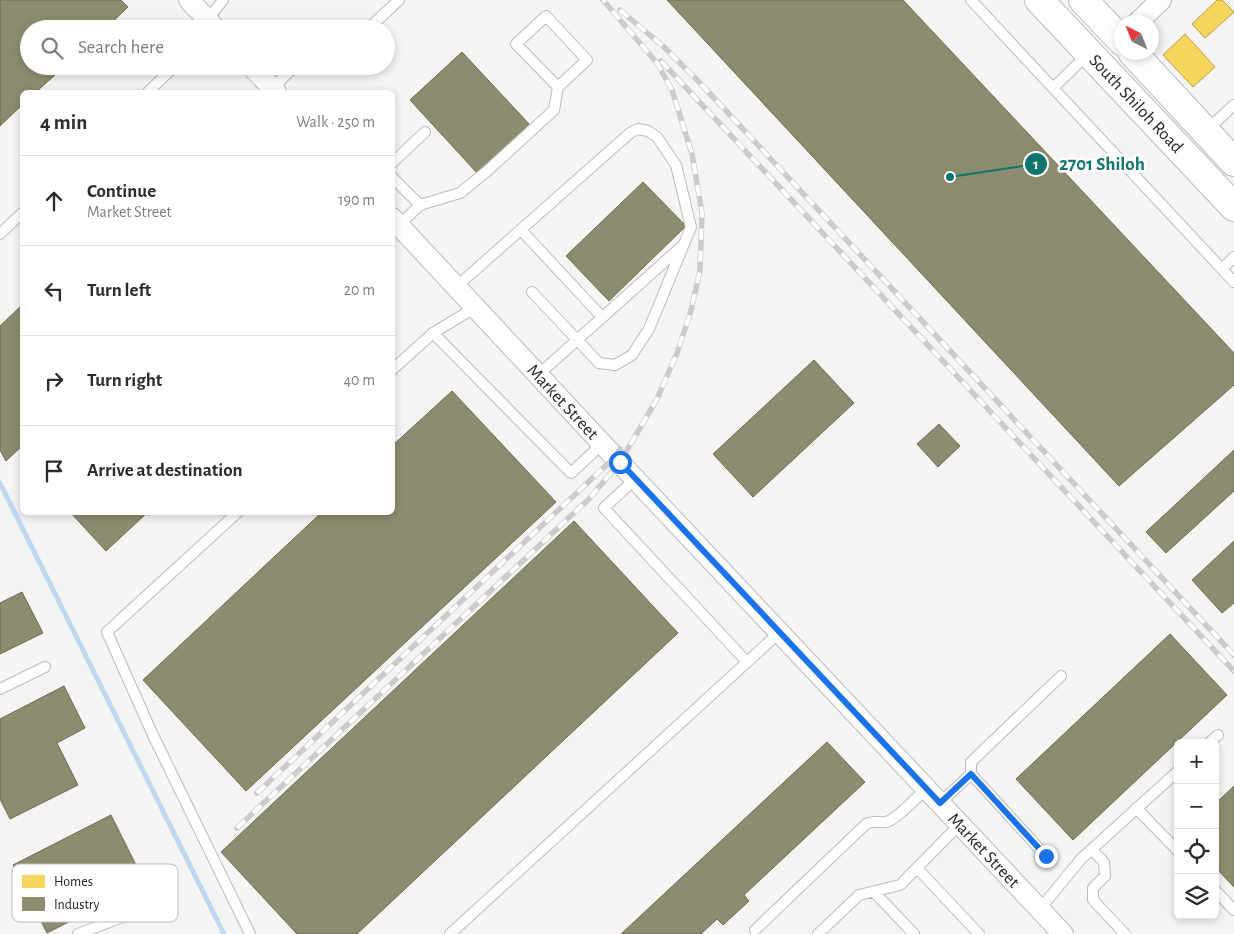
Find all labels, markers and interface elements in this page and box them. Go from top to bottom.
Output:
north arrow [1114,15,1159,60]
search box [20,20,395,75]
icon: search [38,34,66,62]
text: Search here [78,38,164,57]
street label: South Shiloh Road [1085,51,1186,157]
text: 4 min [40,112,87,133]
text: Walk · 250 m [296,114,375,130]
callout: 2701 Shiloh [1024,147,1155,181]
text: 2701 Shiloh [1059,155,1145,174]
text: 1 [1033,157,1039,172]
text: Continue [87,182,156,201]
icon: ahead [40,187,68,215]
text: 190 m [338,192,375,208]
text: Market Street [87,204,172,220]
icon: left [40,277,68,305]
text: Turn left [87,281,151,300]
text: 20 m [344,282,375,298]
street label: Market Street [523,361,602,444]
icon: right [40,367,68,395]
text: Turn right [87,371,162,390]
text: 40 m [343,372,375,388]
route start [609,451,632,474]
icon: arrive [40,457,68,485]
text: Arrive at destination [87,461,243,480]
map controls [1174,739,1219,919]
button: + [1174,739,1219,784]
button: − [1174,784,1219,829]
street label: Market Street [944,810,1023,892]
button: locate [1174,829,1219,874]
route end [1035,845,1058,868]
legend [12,864,178,922]
button: layers [1174,874,1219,919]
text: Homes [54,875,93,889]
text: Industry [54,898,100,912]

